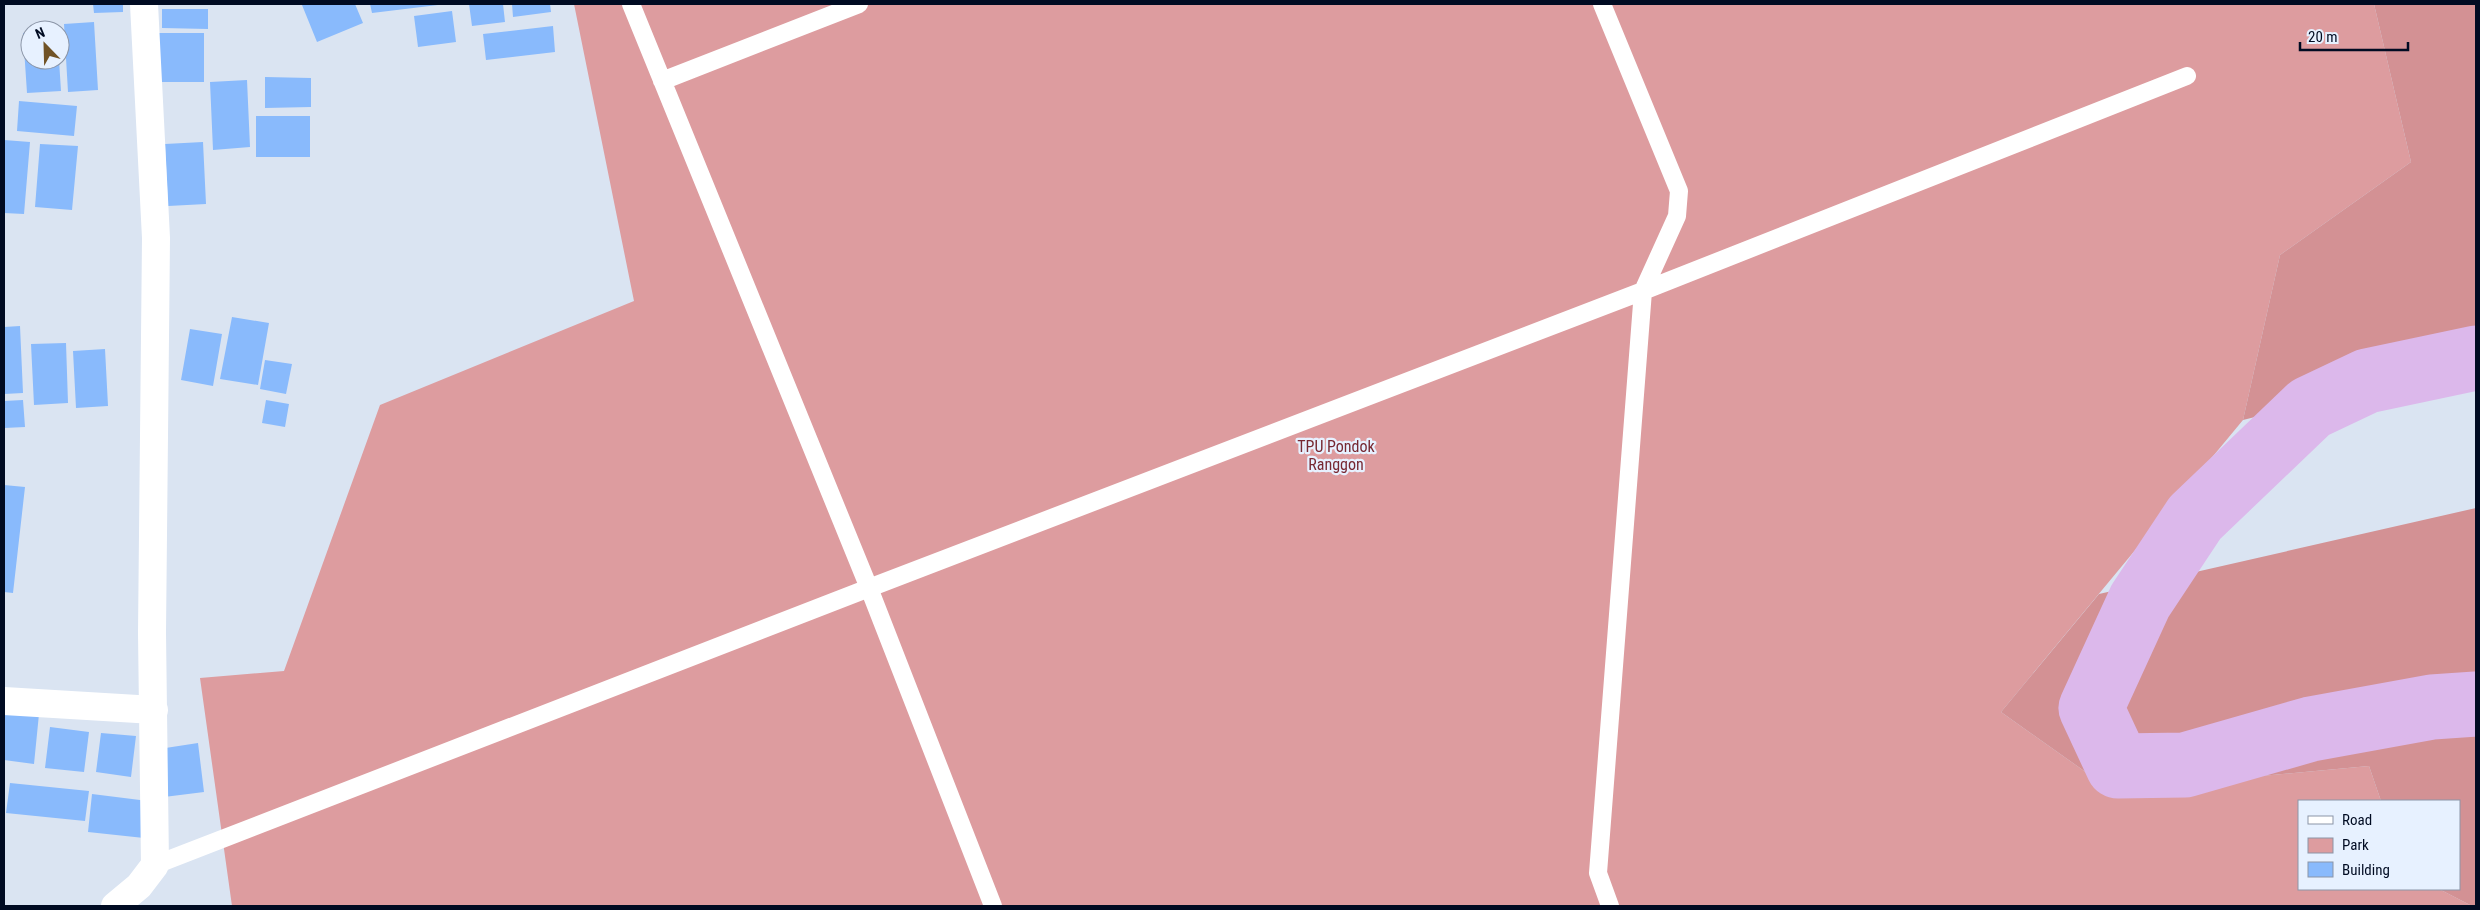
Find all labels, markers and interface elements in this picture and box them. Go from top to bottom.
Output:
north arrow [20,20,70,70]
scale bar [2300,20,2408,52]
text: N [33,24,47,42]
text: 20 m [2308,28,2338,46]
park label: TPU Pondok Ranggon [1297,437,1376,474]
legend [2298,800,2460,890]
text: Road [2342,811,2372,829]
text: Park [2342,836,2369,854]
text: Building [2342,861,2390,879]

